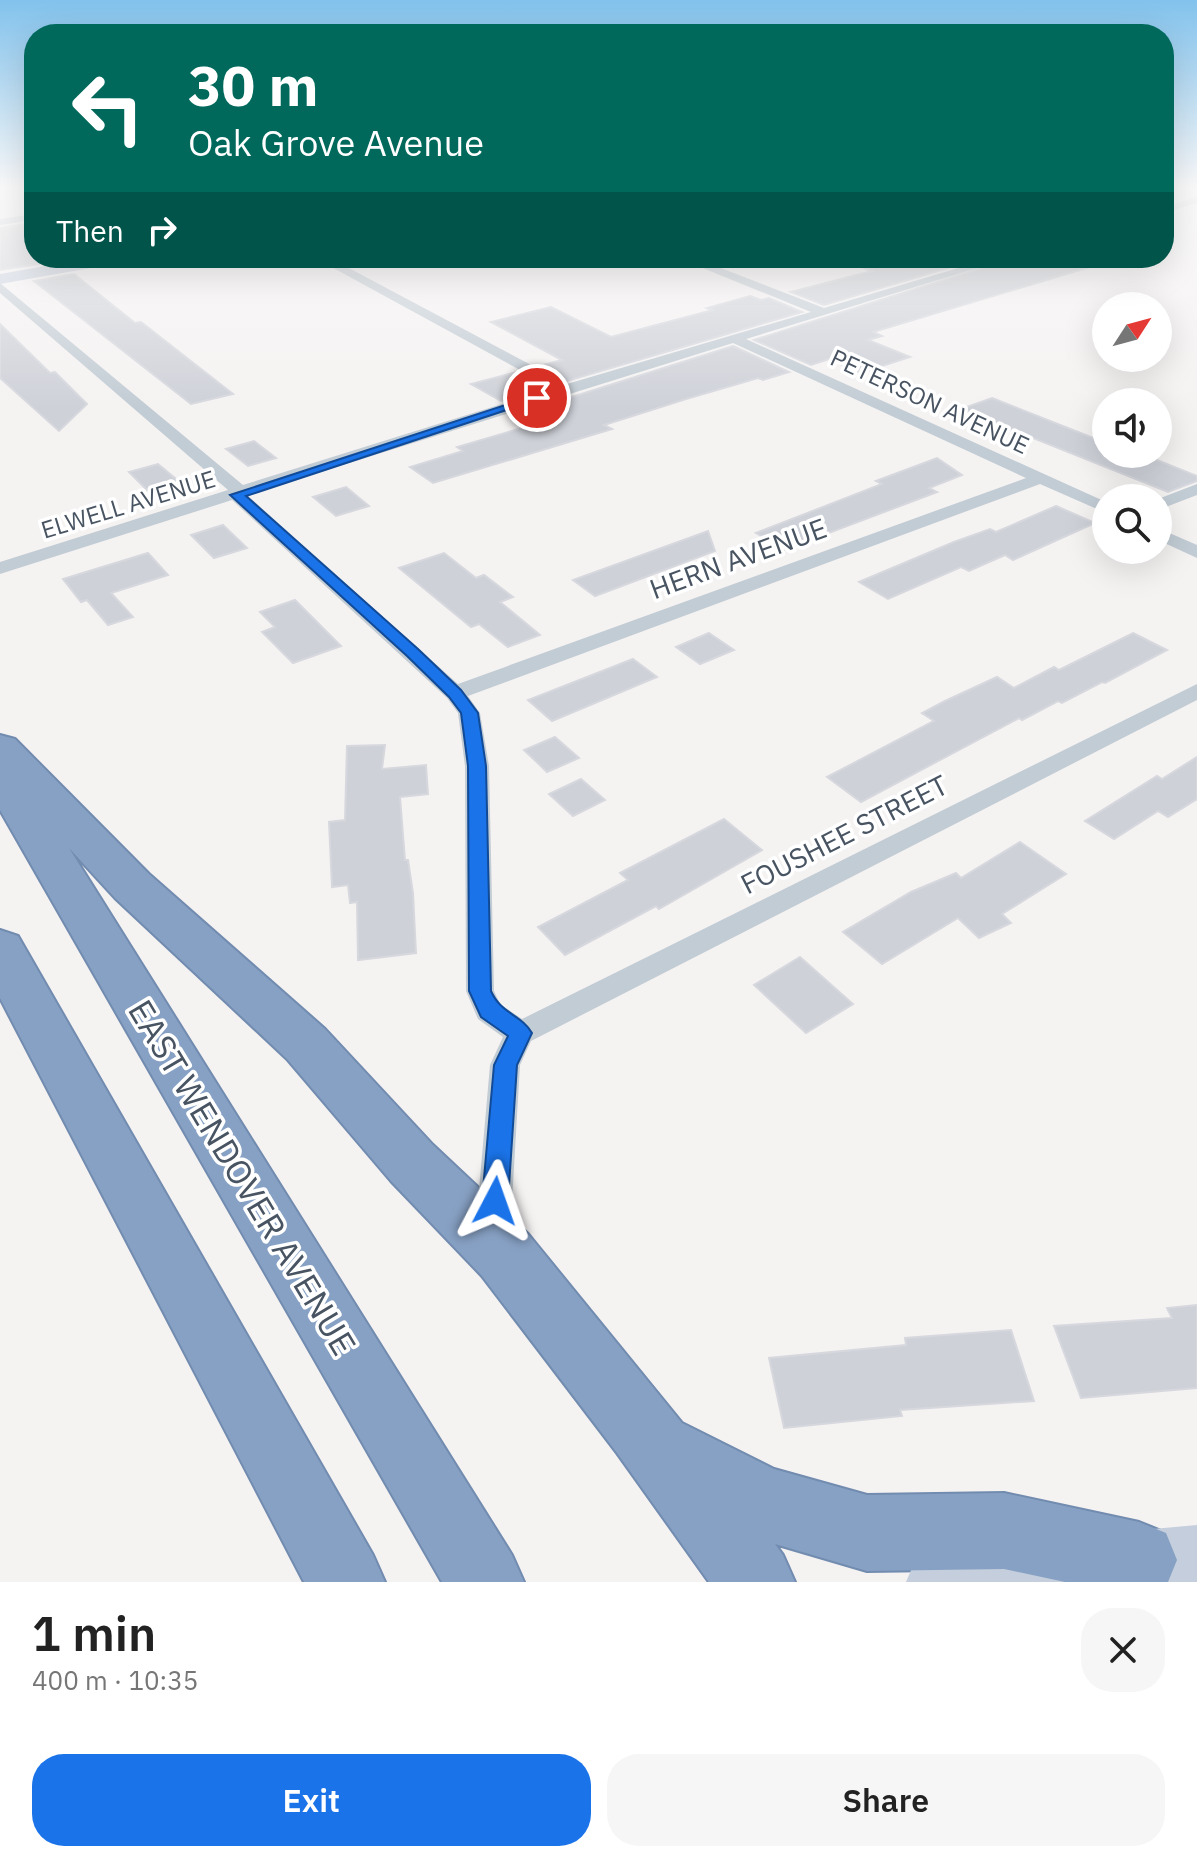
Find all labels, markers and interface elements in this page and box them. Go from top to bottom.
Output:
text: 30 m [188,49,318,121]
icon: left [56,56,160,160]
text: Oak Grove Avenue [188,119,484,166]
icon: right [140,208,184,252]
text: Then [56,211,124,250]
north arrow [1092,292,1172,372]
map controls [1092,292,1172,564]
street label: PETERSON AVENUE [826,341,1034,461]
pin [503,364,571,432]
icon: arrive [515,376,559,420]
button: sound [1092,388,1172,468]
street label: ELWELL AVENUE [37,462,219,546]
button: search [1092,484,1172,564]
street label: HERN AVENUE [644,509,832,607]
street label: FOUSHEE STREET [734,766,954,902]
street label: EAST WENDOVER AVENUE [119,991,367,1363]
position arrow [453,1159,537,1243]
text: 1 min [32,1602,156,1664]
button: close [1081,1608,1165,1692]
text: 400 m · 10:35 [32,1663,198,1697]
button: Exit [32,1754,591,1846]
button: Share [607,1754,1165,1846]

